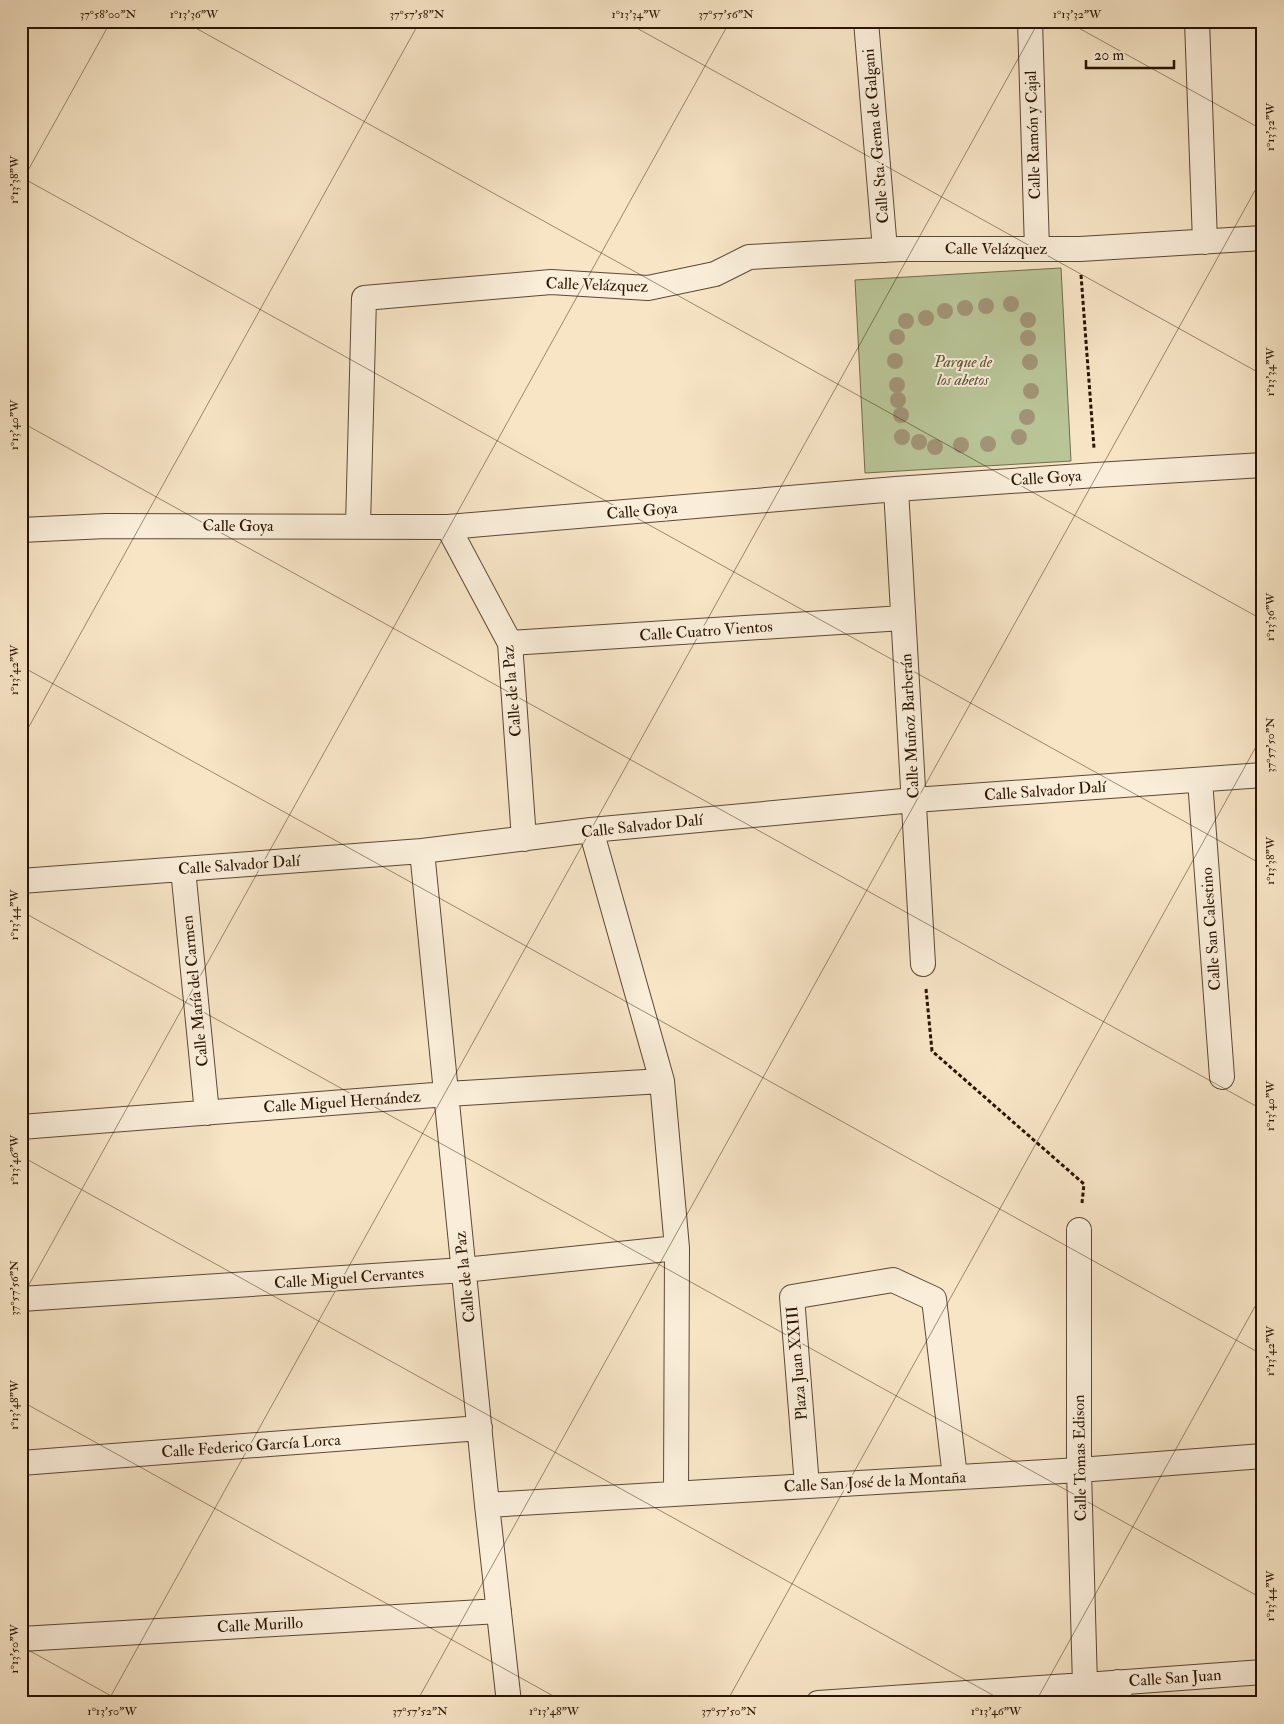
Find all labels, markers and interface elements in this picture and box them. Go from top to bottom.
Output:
text: 37°58'00"N [80,7,137,22]
text: 1°13'36"W [170,7,219,22]
text: 37°57'58"N [389,7,445,22]
text: 1°13'34"W [612,7,661,22]
text: 37°57'56"N [698,7,754,22]
text: 1°13'32"W [1053,7,1102,22]
scale bar [1086,38,1174,70]
text: 20 m [1094,46,1124,65]
street label: Calle Sta. Gema de Galgani [858,48,894,224]
street label: Calle Ramón y Cajal [1021,70,1045,200]
text: 1°13'32"W [1263,102,1278,151]
text: 1°13'38"W [7,155,22,204]
street label: Calle Velázquez [945,239,1048,259]
street label: Calle Velázquez [545,273,649,297]
text: 1°13'34"W [1263,347,1278,396]
park label: Parque de los abetos [933,352,993,390]
text: 1°13'40"W [7,399,22,450]
street label: Calle Goya [1010,466,1083,490]
street label: Calle Goya [606,498,679,524]
street label: Calle Goya [202,516,274,536]
text: 1°13'36"W [1263,592,1278,641]
street label: Calle Cuatro Vientos [639,616,773,646]
text: 1°13'42"W [7,644,22,695]
street label: Calle de la Paz [498,644,526,738]
street label: Calle Muñoz Barberán [896,653,924,799]
text: 37°57'50"N [1263,717,1278,773]
street label: Calle Salvador Dalí [983,777,1108,805]
street label: Calle Salvador Dalí [580,809,706,842]
text: 1°13'38"W [1263,836,1278,885]
street label: Calle Salvador Dalí [177,851,302,879]
street label: Calle San Calestino [1197,867,1225,991]
text: 1°13'44"W [7,889,22,940]
street label: Calle María del Carmen [177,914,213,1068]
text: 1°13'40"W [1263,1080,1278,1131]
street label: Calle Miguel Hernández [263,1087,422,1117]
text: 1°13'46"W [7,1134,22,1185]
street label: Calle de la Paz [450,1230,480,1324]
text: 37°57'56"N [7,1260,22,1316]
street label: Calle Miguel Cervantes [273,1263,425,1293]
street label: Plaza Juan XXIII [782,1305,813,1421]
text: 1°13'42"W [1263,1325,1278,1376]
text: 1°13'48"W [7,1379,22,1430]
street label: Calle Tomas Edison [1069,1394,1091,1522]
street label: Calle Federico García Lorca [161,1430,342,1462]
street label: Calle San José de la Montaña [783,1467,967,1498]
text: 1°13'44"W [1263,1570,1278,1621]
street label: Calle Murillo [217,1613,304,1637]
text: 1°13'50"W [7,1624,22,1674]
street label: Calle San Juan [1128,1665,1222,1692]
text: 1°13'50"W [87,1704,137,1719]
text: 37°57'52"N [392,1704,448,1719]
text: 1°13'48"W [529,1704,580,1719]
text: 37°57'50"N [701,1704,757,1719]
text: 1°13'46"W [971,1704,1022,1719]

